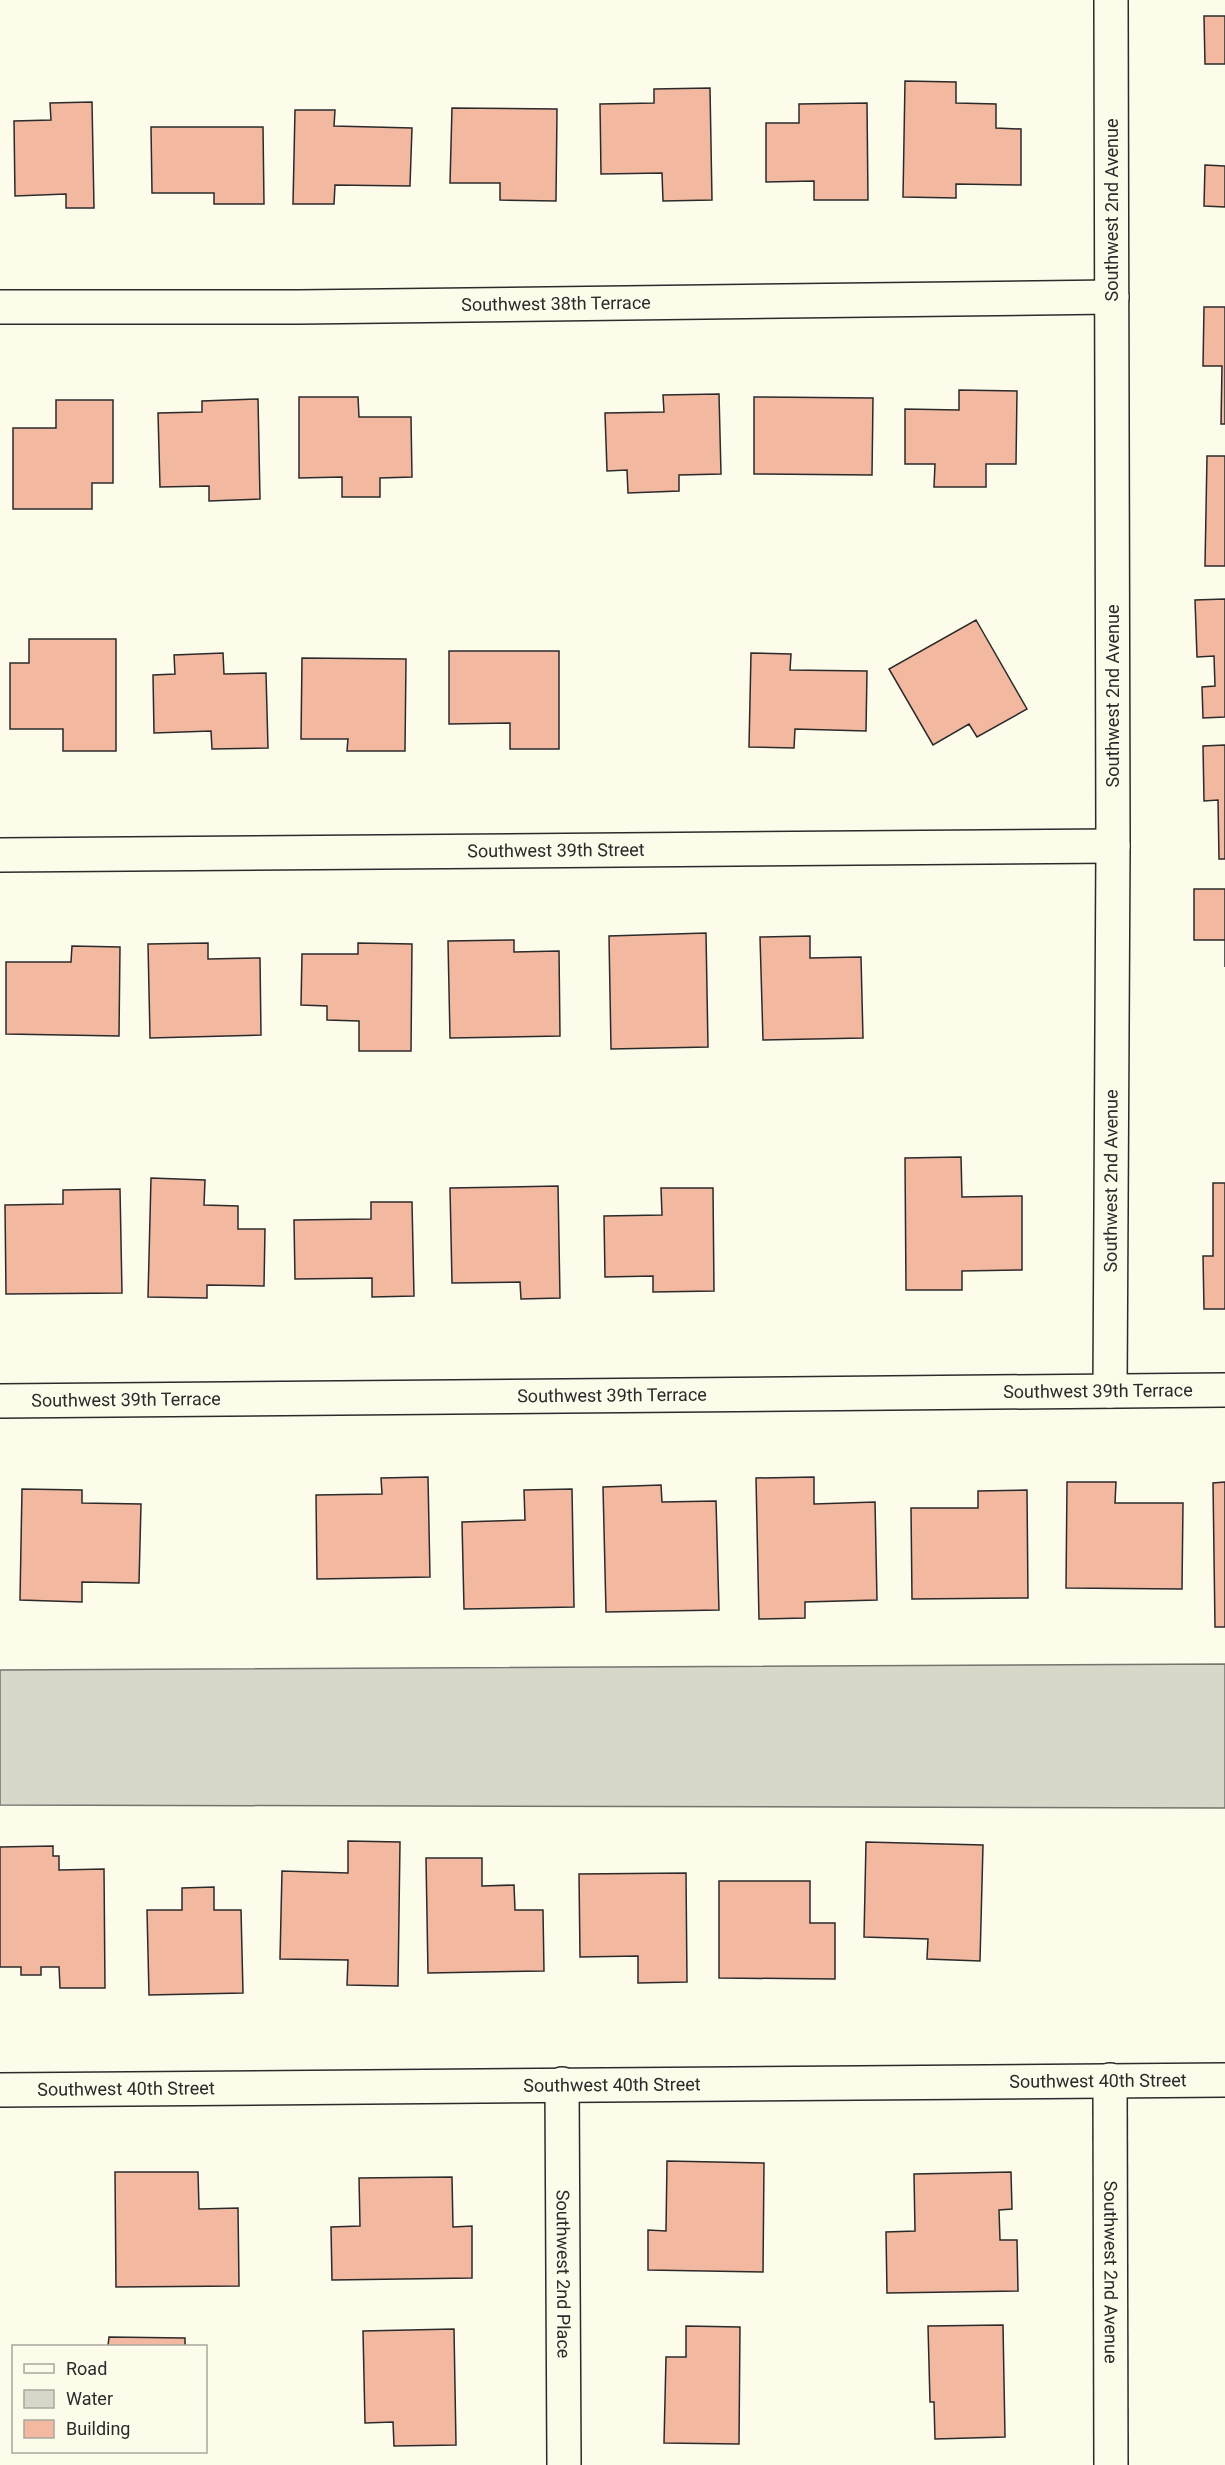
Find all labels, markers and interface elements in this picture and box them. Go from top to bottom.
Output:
street label: Southwest 2nd Avenue [1101,119,1122,301]
street label: Southwest 38th Terrace [461,292,651,315]
street label: Southwest 2nd Avenue [1102,605,1123,787]
street label: Southwest 39th Street [467,839,645,861]
street label: Southwest 2nd Avenue [1100,1089,1122,1273]
street label: Southwest 39th Terrace [1003,1379,1193,1402]
street label: Southwest 39th Terrace [517,1384,707,1406]
street label: Southwest 39th Terrace [31,1388,221,1411]
street label: Southwest 40th Street [1009,2069,1187,2092]
street label: Southwest 40th Street [523,2073,701,2096]
street label: Southwest 40th Street [37,2077,215,2100]
street label: Southwest 2nd Avenue [1100,2180,1122,2364]
street label: Southwest 2nd Place [553,2190,574,2358]
legend [12,2345,207,2453]
text: Road [66,2358,107,2379]
text: Water [66,2388,113,2409]
text: Building [66,2418,130,2439]

